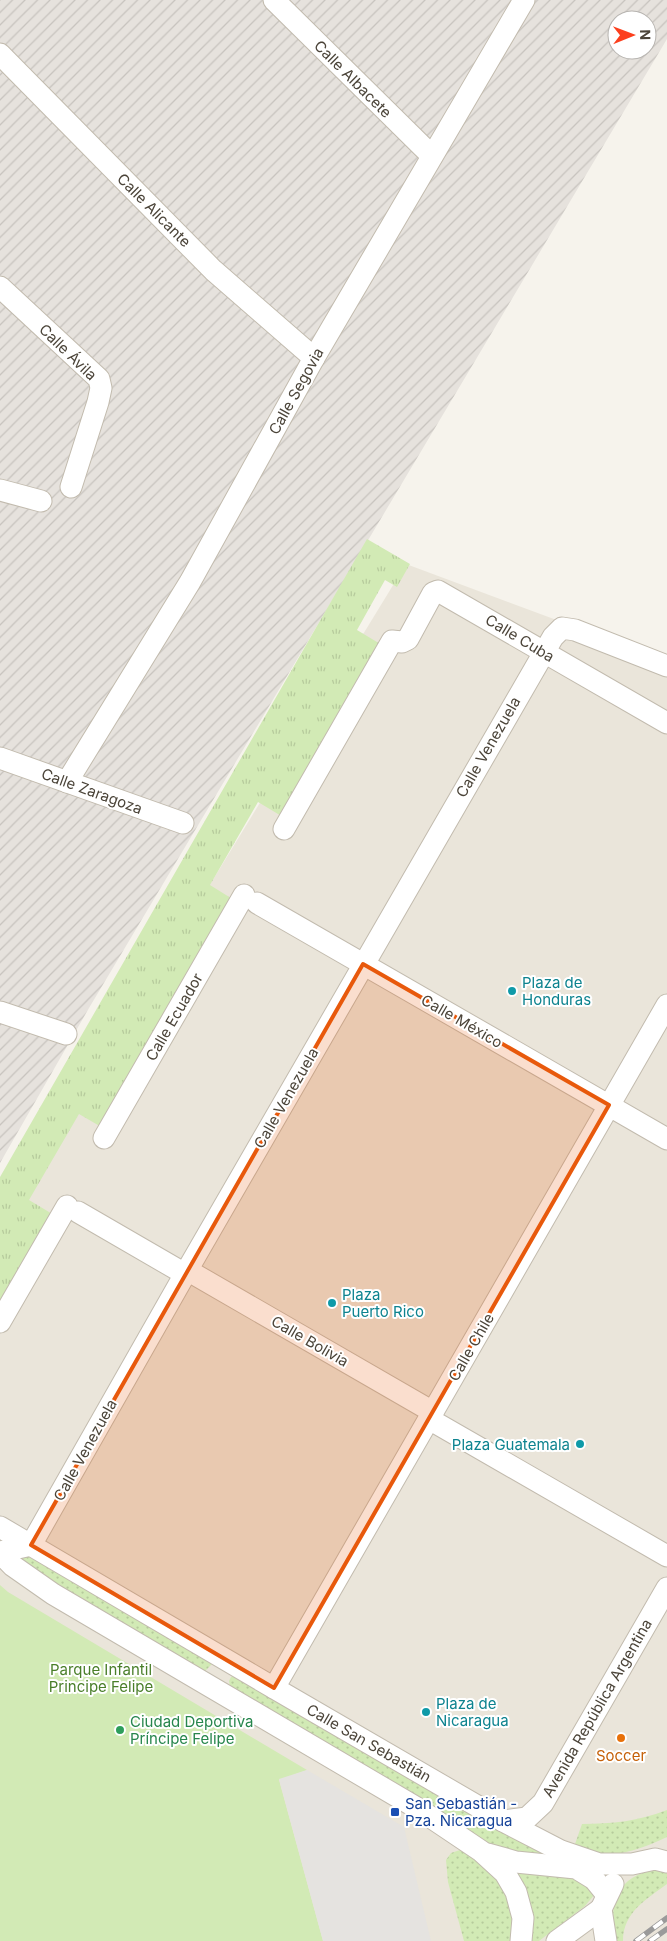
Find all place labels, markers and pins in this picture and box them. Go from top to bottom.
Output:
place label: Plaza de Honduras [522,973,591,1009]
marker: Plaza de Honduras [506,985,518,997]
place label: Plaza Puerto Rico [342,1285,424,1321]
marker: Plaza Puerto Rico [326,1297,338,1309]
place label: Plaza Guatemala [452,1435,570,1454]
marker: Plaza Guatemala [574,1438,586,1450]
place label: Plaza de Nicaragua [436,1694,509,1730]
marker: Plaza de Nicaragua [420,1706,432,1718]
place label: Ciudad Deportiva Príncipe Felipe [130,1712,253,1748]
marker: Ciudad Deportiva Príncipe Felipe [114,1724,126,1736]
marker: Soccer [615,1732,627,1744]
place label: Soccer [596,1746,646,1765]
place label: San Sebastián - Pza. Nicaragua [405,1794,517,1830]
marker: San Sebastián - Pza. Nicaragua [389,1806,401,1818]

